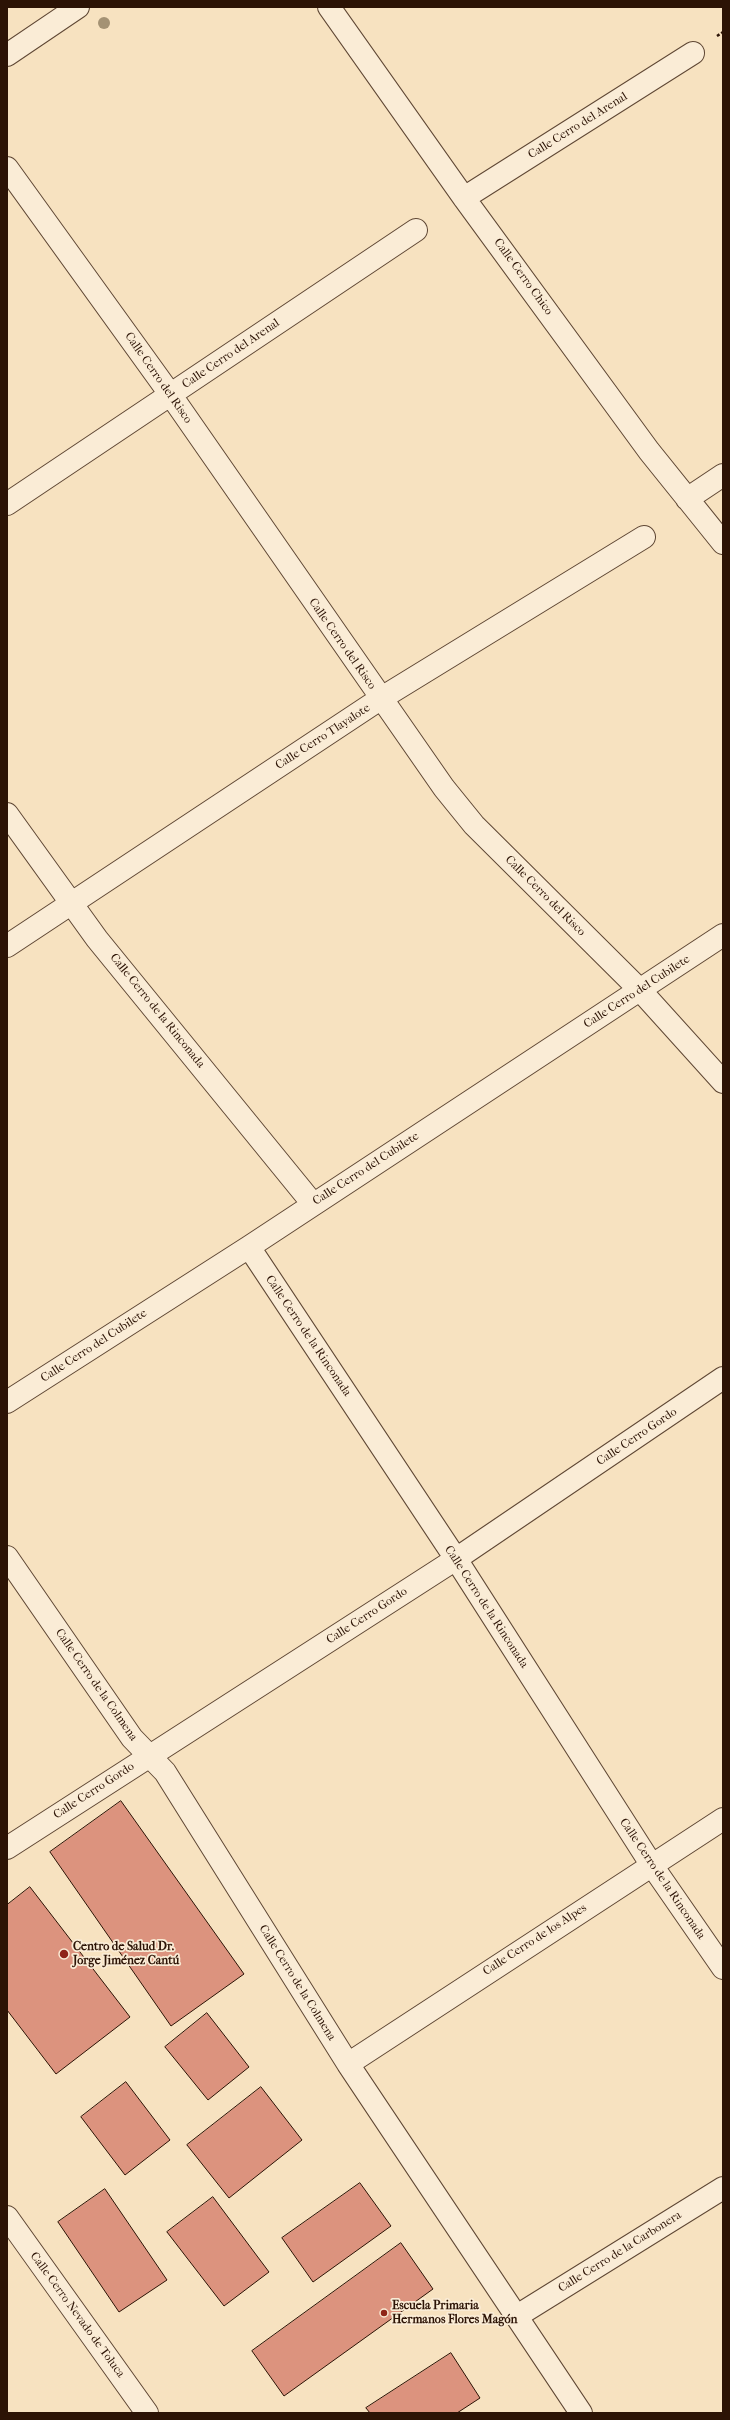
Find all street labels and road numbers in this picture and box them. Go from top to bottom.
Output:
street label: Calle Cerro del Arenal [526,90,630,162]
street label: Calle Cerro Chico [490,236,556,318]
street label: Calle Cerro del Arenal [180,316,282,392]
street label: Calle Cerro del Risco [121,330,195,426]
street label: Calle Cerro del Risco [305,596,379,692]
street label: Calle Cerro Tlayalote [273,701,373,773]
street label: Calle Cerro del Risco [502,853,588,939]
street label: Calle Cerro de la Rinconada [106,951,208,1071]
street label: Calle Cerro del Cubilete [581,952,693,1032]
street label: Calle Cerro del Cubilete [310,1129,422,1209]
street label: Calle Cerro de la Rinconada [262,1273,354,1399]
street label: Calle Cerro del Cubilete [38,1306,150,1386]
street label: Calle Cerro Gordo [594,1405,680,1469]
street label: Calle Cerro de la Rinconada [441,1543,531,1671]
street label: Calle Cerro Gordo [324,1584,410,1648]
street label: Calle Cerro de la Colmena [52,1626,140,1744]
street label: Calle Cerro Gordo [51,1759,137,1823]
street label: Calle Cerro de la Rinconada [616,1816,708,1942]
street label: Calle Cerro de los Alpes [480,1901,590,1979]
street label: Calle Cerro de la Colmena [255,1922,339,2044]
street label: Calle Cerro de la Carbonera [556,2208,684,2296]
street label: Calle Cerro Nevado de Toluca [27,2249,127,2381]

